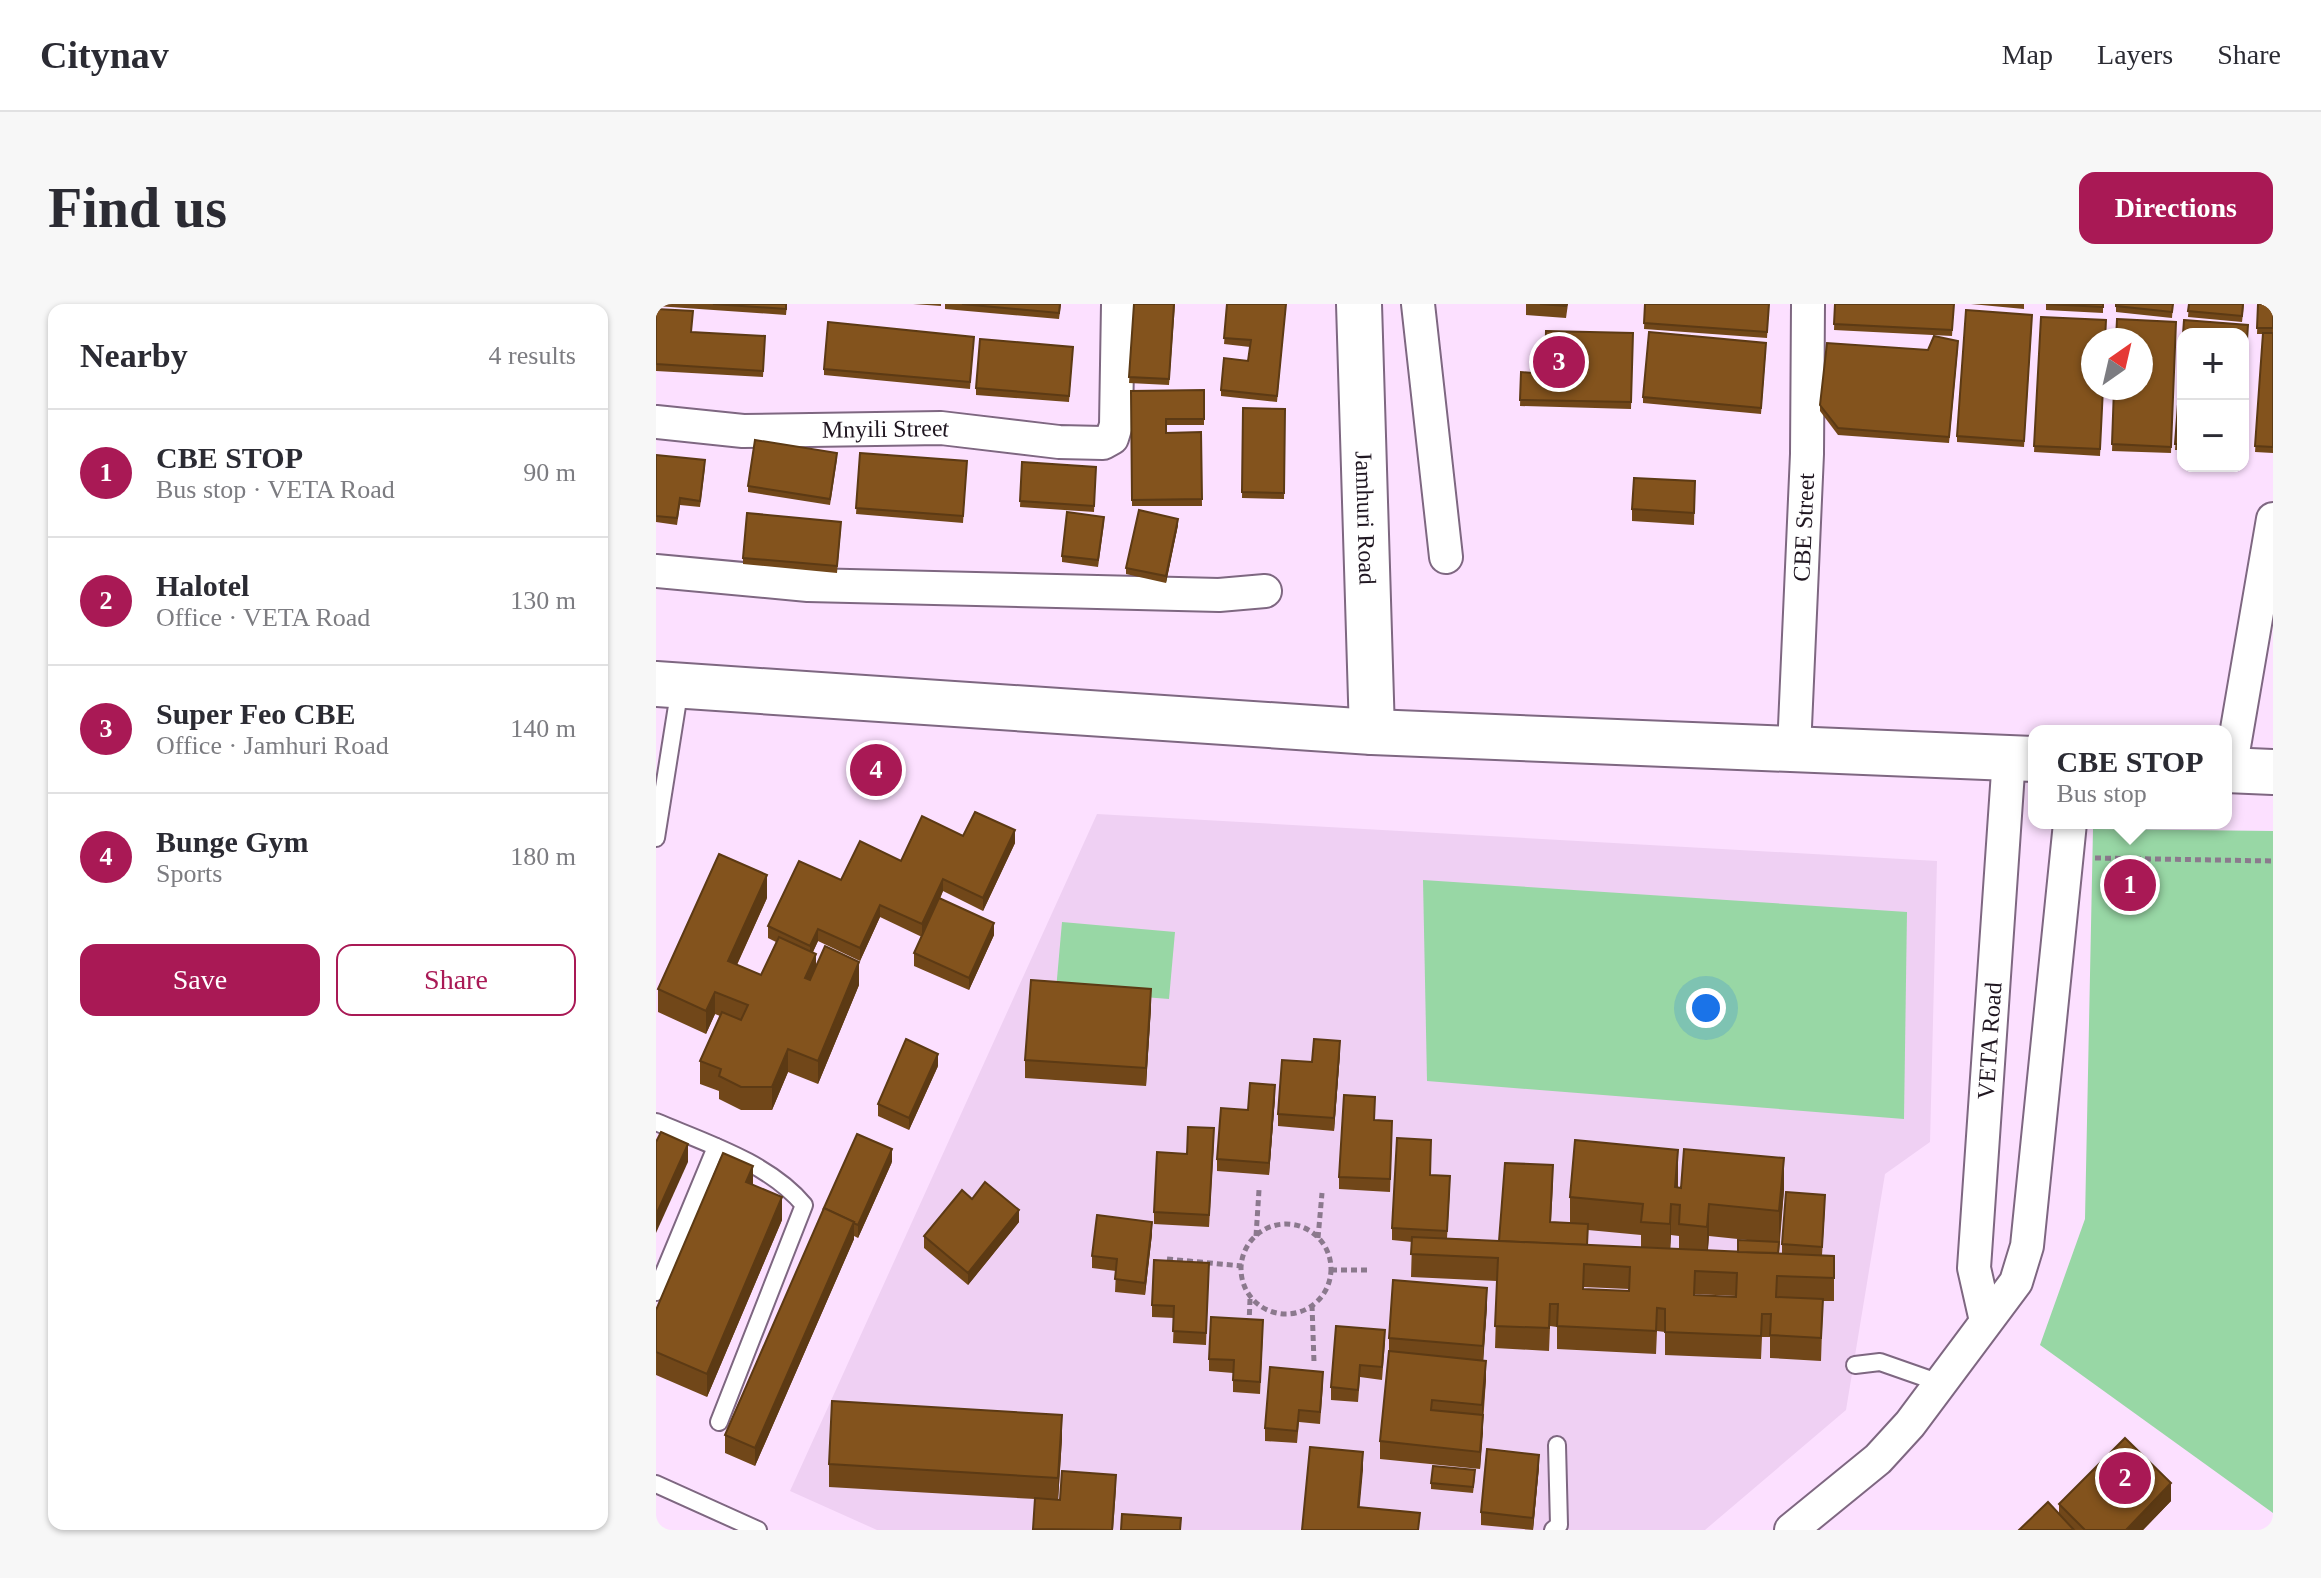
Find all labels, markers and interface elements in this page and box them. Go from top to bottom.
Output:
text: Citynav [40,34,169,76]
text: Map [2002,39,2053,70]
text: Layers [2097,39,2173,70]
text: Share [2217,39,2281,70]
button: Directions [2079,172,2273,244]
text: Find us [48,177,227,239]
north arrow [2081,328,2153,400]
map controls [2177,328,2249,472]
button: + [2177,328,2249,400]
pin: 3 [1533,332,1585,392]
text: Nearby [80,337,188,374]
text: 4 results [489,341,576,370]
button: − [2177,400,2249,472]
street label: Mnyili Street [822,415,951,443]
text: CBE STOP [156,441,303,474]
street label: Jamhuri Road [1350,451,1381,585]
text: 1 [100,458,113,487]
text: 90 m [523,458,576,487]
street label: CBE Street [1788,472,1819,582]
text: Bus stop · VETA Road [156,475,395,504]
text: Halotel [156,569,249,602]
text: 2 [100,586,113,615]
text: 130 m [510,586,576,615]
text: Office · VETA Road [156,603,370,632]
text: Super Feo CBE [156,697,355,730]
text: 3 [100,714,113,743]
text: 140 m [510,714,576,743]
popup [2028,725,2232,829]
text: Office · Jamhuri Road [156,731,389,760]
pin: 4 [850,740,902,800]
text: CBE STOP [2057,745,2204,778]
text: Bus stop [2057,779,2147,808]
text: Bunge Gym [156,825,309,858]
text: 4 [100,842,113,871]
text: 180 m [510,842,576,871]
pin: 1 [2104,855,2156,915]
text: Sports [156,859,222,888]
button: Save [80,944,320,1016]
button: Share [336,944,576,1016]
street label: VETA Road [1973,981,2007,1100]
your location [1686,988,1726,1028]
pin: 2 [2099,1448,2151,1508]

